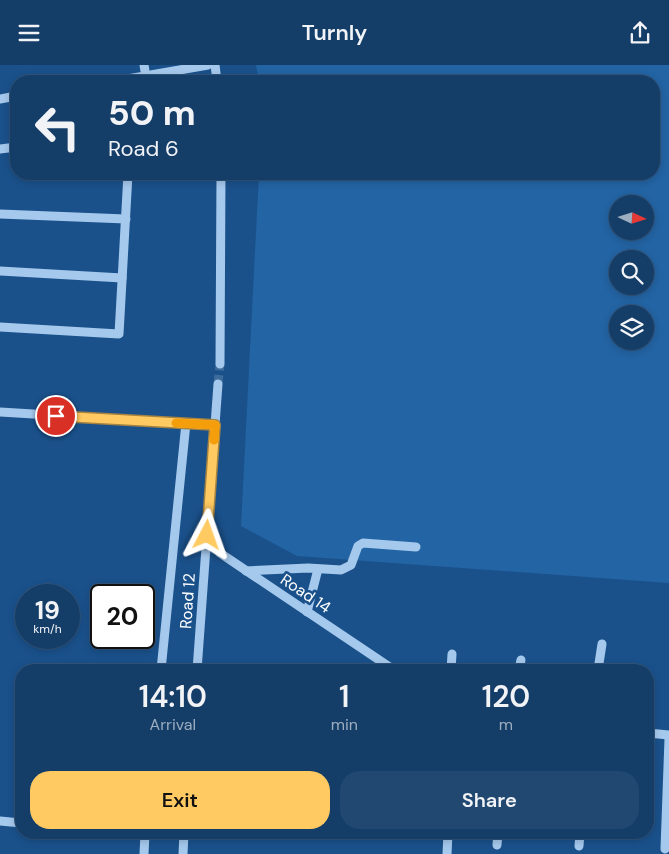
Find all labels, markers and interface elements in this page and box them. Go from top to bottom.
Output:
text: Turnly [302,18,367,47]
icon: menu [15,19,43,47]
icon: share [626,19,654,47]
text: 50 m [108,90,196,136]
icon: left [25,95,90,160]
text: Road 6 [108,134,179,163]
north arrow [609,195,654,240]
map controls [609,195,654,350]
button: search [609,250,654,295]
button: layers [609,305,654,350]
pin [35,395,77,437]
icon: arrive [42,402,70,430]
position arrow [180,508,232,560]
street label: Road 14 [277,569,335,618]
street label: Road 12 [175,573,200,630]
speed limit sign: 20 [90,584,155,649]
text: 19 [35,594,60,627]
text: km/h [33,621,62,637]
text: 14:10 [139,677,207,716]
text: 1 [339,677,350,716]
text: 120 [482,677,530,716]
text: Arrival [150,714,196,735]
text: min [331,714,358,735]
text: m [499,714,513,735]
button: Exit [30,771,330,829]
button: Share [340,771,639,829]

